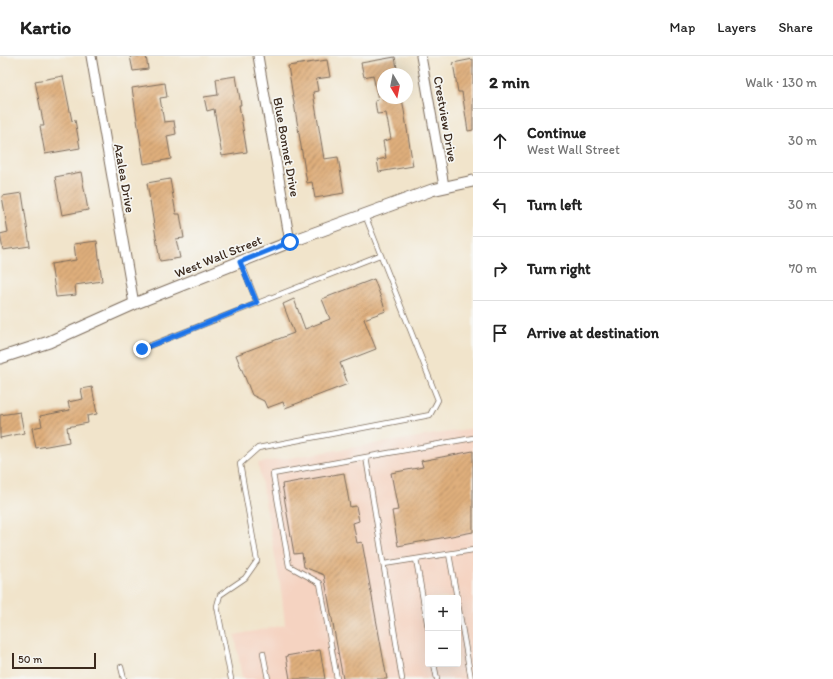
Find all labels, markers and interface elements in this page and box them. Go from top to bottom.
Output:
text: Kartio [20,16,71,39]
text: Map [670,19,695,36]
text: Layers [717,19,756,36]
text: Share [778,19,813,36]
north arrow [377,68,413,104]
text: 2 min [489,72,529,92]
street label: Crestview Drive [431,75,460,163]
text: Walk · 130 m [745,75,817,90]
street label: Blue Bonnet Drive [270,96,303,198]
text: Continue [527,124,586,142]
icon: ahead [489,130,511,152]
text: 30 m [788,133,817,148]
street label: Azalea Drive [111,142,138,214]
text: West Wall Street [527,142,620,157]
icon: left [489,194,511,216]
text: Turn left [527,196,582,214]
text: 30 m [788,197,817,212]
street label: West Wall Street [172,232,264,281]
route start [281,233,299,251]
icon: right [489,258,511,280]
text: Turn right [527,260,591,278]
text: 70 m [789,261,817,276]
icon: arrive [489,322,511,344]
text: Arrive at destination [527,324,659,342]
route end [133,340,151,358]
map controls [425,595,461,667]
button: + [425,595,461,631]
button: − [425,631,461,667]
scale bar [12,651,96,670]
text: 50 m [18,653,42,666]

